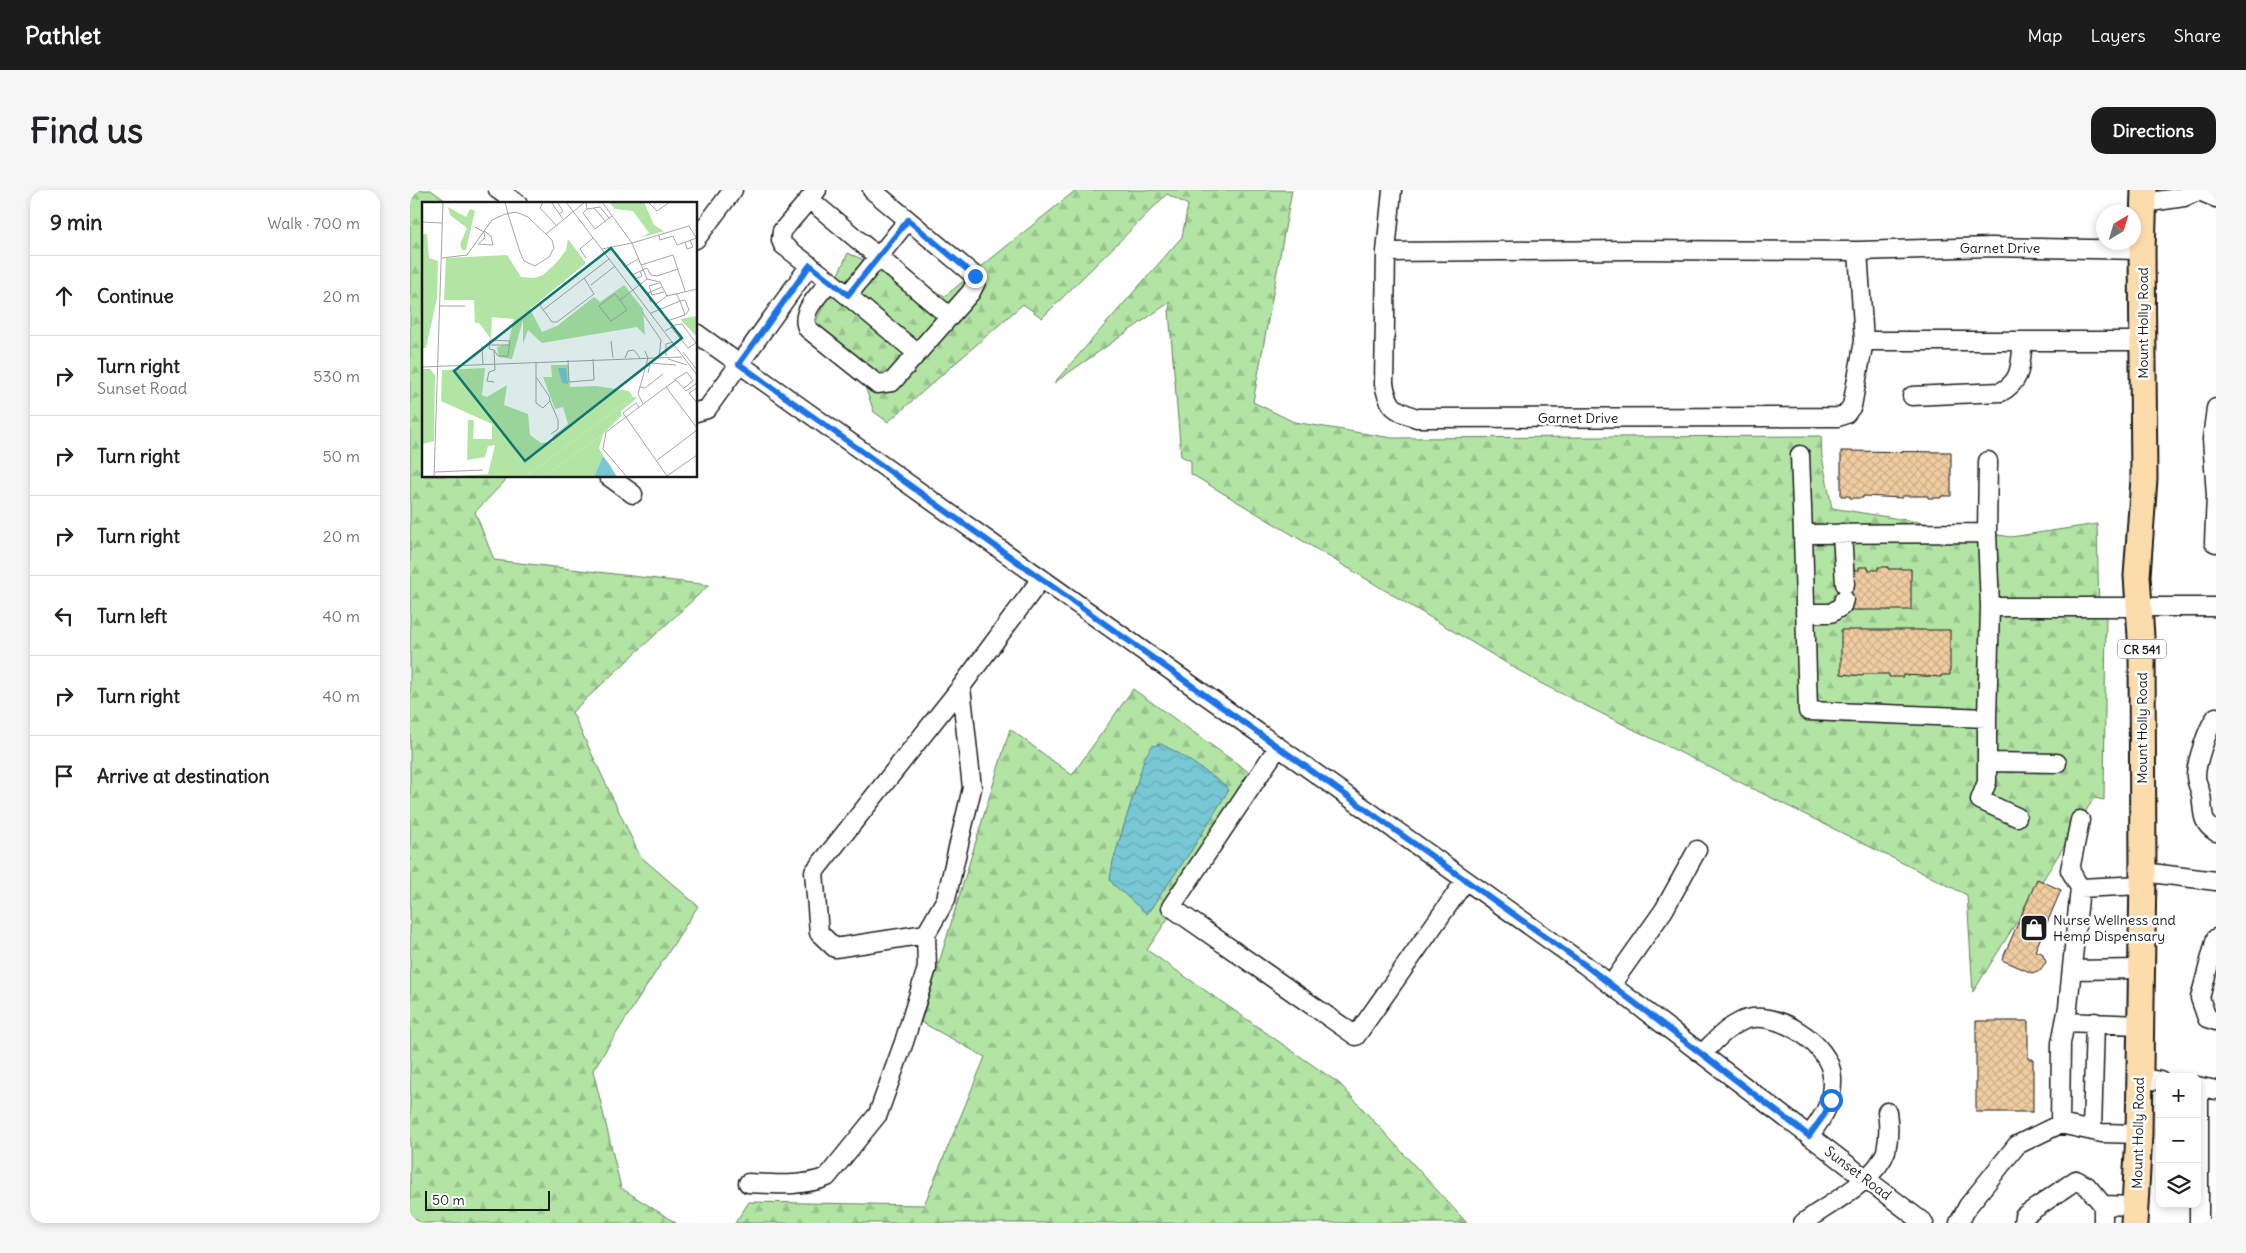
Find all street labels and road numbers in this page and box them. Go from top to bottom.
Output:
street label: Garnet Drive [1960,239,2040,257]
street label: Mount Holly Road [2134,267,2152,379]
street label: Garnet Drive [1538,409,1618,427]
road number: CR 541 [2118,639,2166,658]
street label: Mount Holly Road [2133,672,2151,784]
street label: Mount Holly Road [2128,1077,2148,1189]
street label: Sunset Road [1821,1142,1895,1204]

